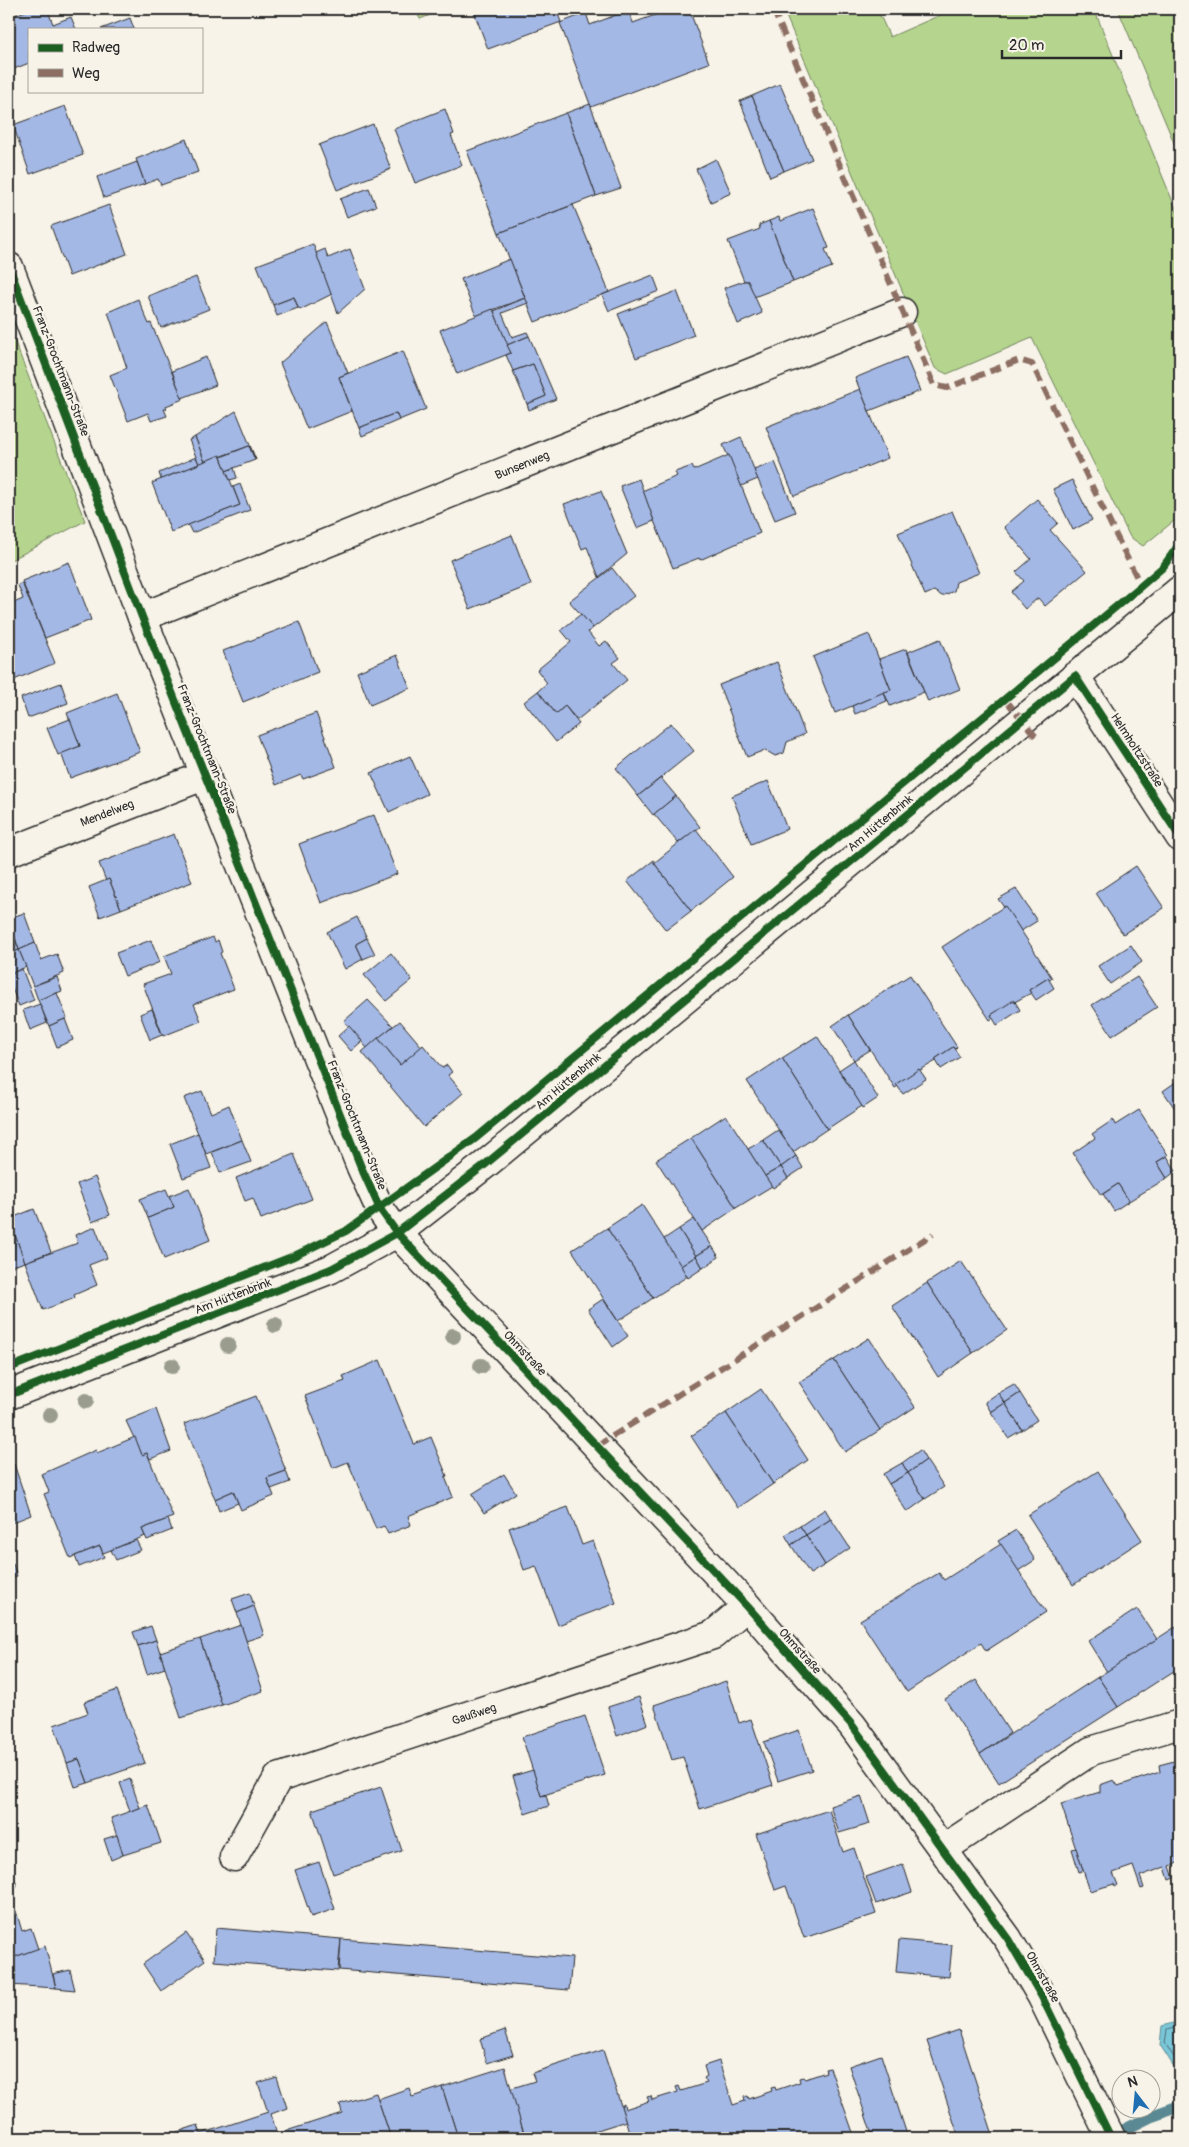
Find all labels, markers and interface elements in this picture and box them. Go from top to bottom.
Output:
legend [28,28,202,92]
scale bar [1002,28,1120,60]
text: 20 m [1009,36,1044,55]
text: Radweg [72,38,120,57]
text: Weg [72,64,100,83]
street label: Franz-Grochtmann-Straße [29,304,92,439]
street label: Bunsenweg [493,448,552,483]
street label: Franz-Grochtmann-Straße [174,682,239,816]
street label: Helmholtzstraße [1107,711,1166,790]
street label: Am Hüttenbrink [845,792,916,855]
street label: Mendelweg [78,796,136,830]
street label: Am Hüttenbrink [533,1050,604,1113]
street label: Franz-Grochtmann-Straße [324,1058,389,1192]
street label: Am Hüttenbrink [193,1275,274,1318]
street label: Ohmstraße [500,1328,549,1379]
street label: Ohmstraße [775,1625,824,1677]
street label: Gaußweg [450,1700,498,1729]
street label: Ohmstraße [1022,1949,1063,2006]
north arrow [1112,2070,1162,2120]
text: N [1126,2073,1139,2091]

